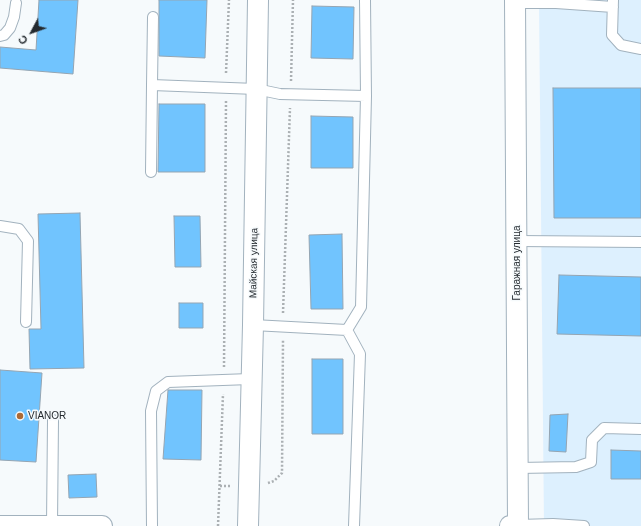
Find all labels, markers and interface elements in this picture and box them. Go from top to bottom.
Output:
north arrow [12,12,52,52]
text: С [16,33,30,47]
street label: Гаражная улица [511,226,523,300]
street label: Майская улица [247,228,261,298]
place label: VIANOR [28,410,66,422]
marker: VIANOR [15,411,25,421]

